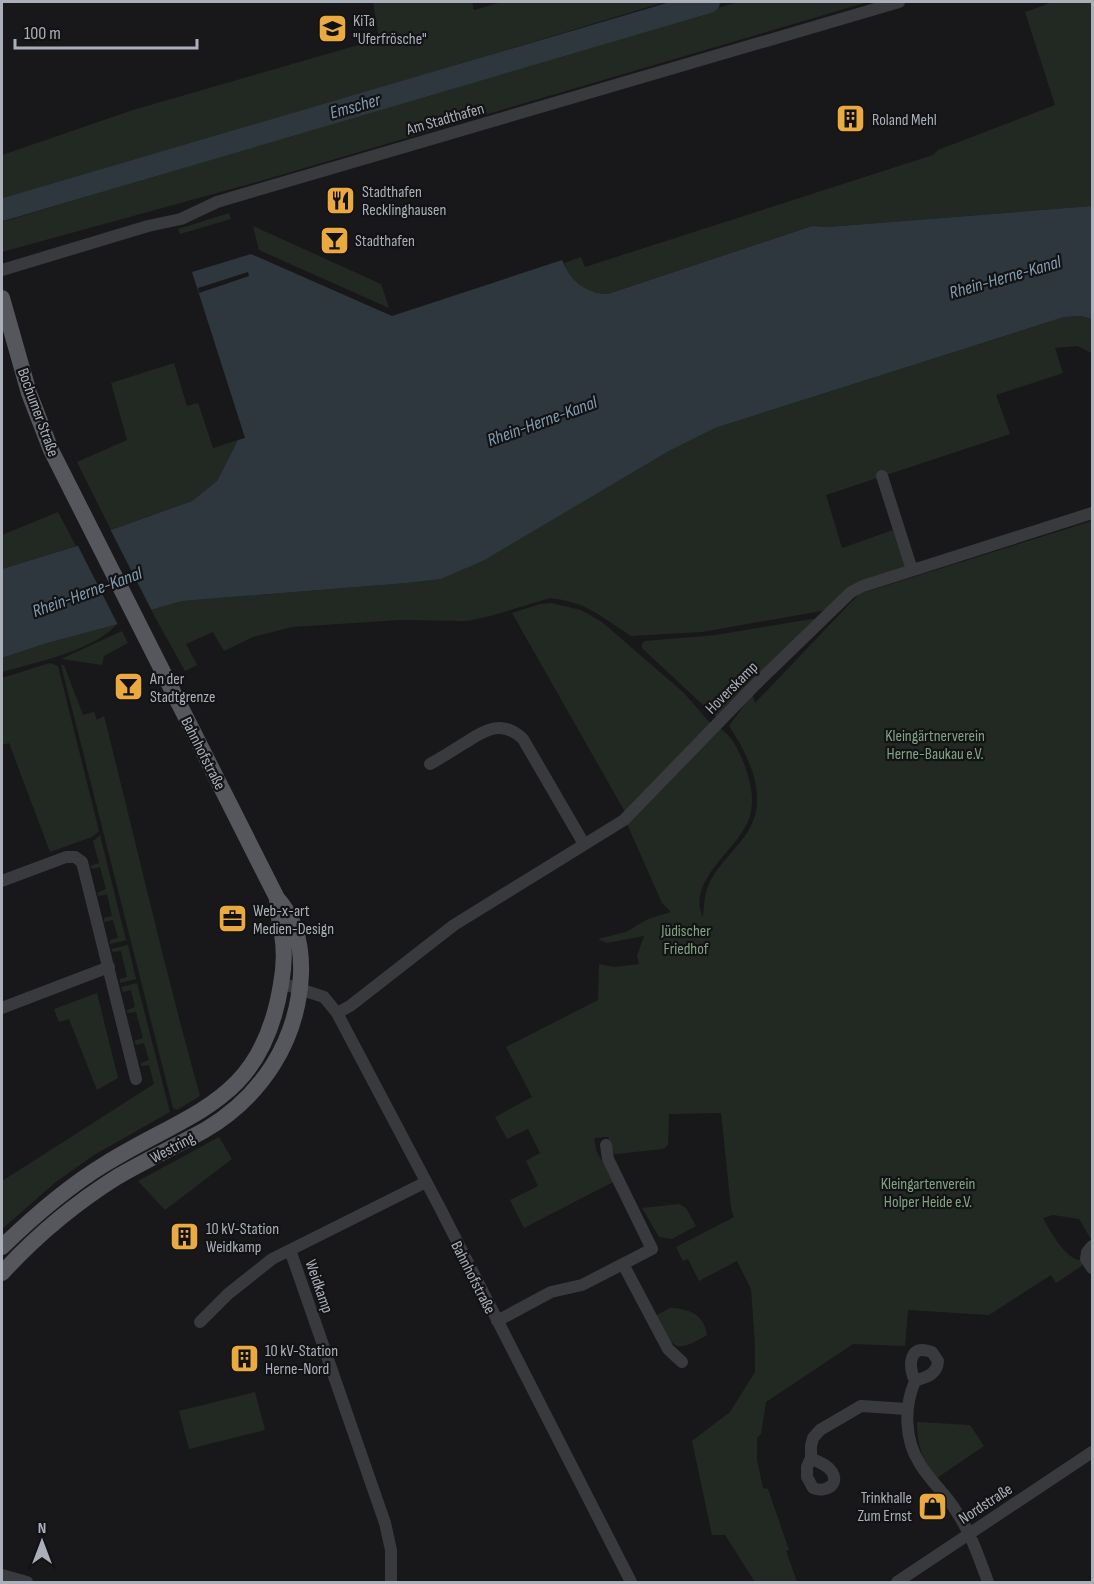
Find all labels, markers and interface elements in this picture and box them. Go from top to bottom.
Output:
scale bar [15,12,196,50]
place label: KiTa "Uferfrösche" [353,12,427,49]
school or university icon: KiTa "Uferfrösche" [316,13,348,45]
text: 100 m [24,23,61,44]
water label: Emscher [327,89,384,124]
street label: Am Stadthafen [403,99,486,140]
building icon: Roland Mehl [835,103,867,135]
place label: Roland Mehl [872,111,937,130]
place label: Stadthafen Recklinghausen [362,183,446,220]
restaurant icon: Stadthafen Recklinghausen [325,184,357,216]
bar icon: Stadthafen [318,224,350,256]
place label: Stadthafen [355,232,415,251]
water label: Rhein-Herne-Kanal [947,251,1064,303]
street label: Bochumer Straße [13,366,62,459]
water label: Rhein-Herne-Kanal [485,392,601,451]
water label: Rhein-Herne-Kanal [30,563,146,622]
street label: Hoverskamp [702,658,762,718]
place label: An der Stadtgrenze [149,670,215,707]
bar icon: An der Stadtgrenze [113,671,145,703]
street label: Bahnhofstraße [176,714,229,793]
park label: Kleingärtnerverein Herne-Baukau e.V. [885,727,985,764]
place label: Web-x-art Medien-Design [253,902,334,939]
office icon: Web-x-art Medien-Design [216,903,248,935]
park label: Jüdischer Friedhof [660,922,711,959]
street label: Westring [147,1129,198,1168]
park label: Kleingartenverein Holper Heide e.V. [881,1175,975,1212]
place label: 10 kV-Station Weidkamp [206,1220,279,1257]
building icon: 10 kV-Station Weidkamp [169,1221,201,1253]
street label: Bahnhofstraße [446,1238,499,1317]
street label: Weidkamp [301,1257,337,1316]
place label: 10 kV-Station Herne-Nord [265,1342,338,1379]
building icon: 10 kV-Station Herne-Nord [228,1343,260,1375]
street label: Nordstraße [955,1480,1016,1529]
place label: Trinkhalle Zum Ernst [857,1489,912,1526]
shop icon: Trinkhalle Zum Ernst [917,1490,949,1522]
north arrow [12,1512,72,1572]
text: N [38,1519,46,1538]

